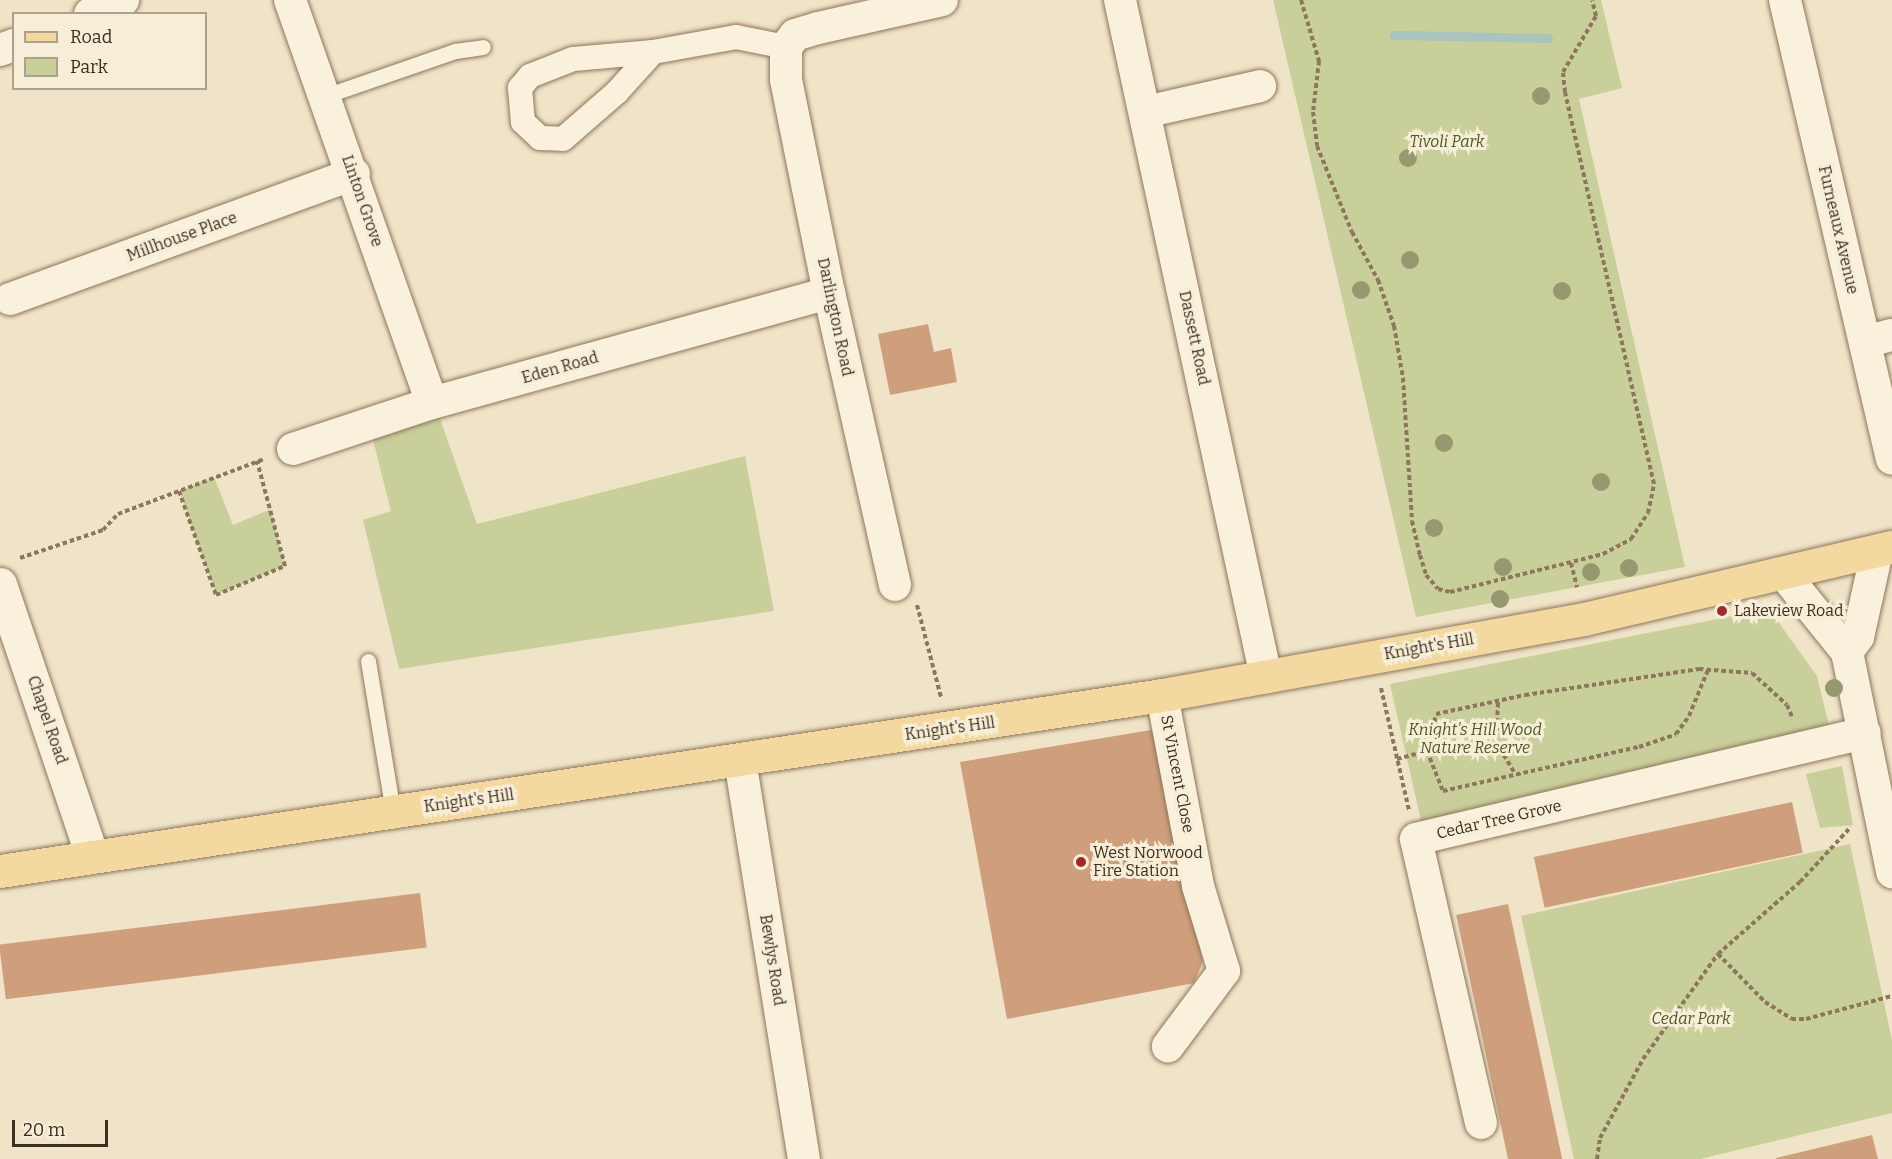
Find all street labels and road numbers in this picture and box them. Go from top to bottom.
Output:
street label: Linton Grove [337,153,387,249]
street label: Furneaux Avenue [1814,164,1862,296]
street label: Millhouse Place [124,208,240,266]
street label: Darlington Road [813,256,857,378]
street label: Dassett Road [1175,289,1213,387]
street label: Eden Road [519,348,601,388]
street label: Knight's Hill [1383,630,1475,664]
street label: Chapel Road [23,673,71,767]
street label: Knight's Hill [904,713,996,745]
street label: St Vincent Close [1156,714,1198,834]
street label: Knight's Hill [423,785,515,817]
street label: Cedar Tree Grove [1435,796,1563,844]
street label: Bewlys Road [755,913,789,1007]

